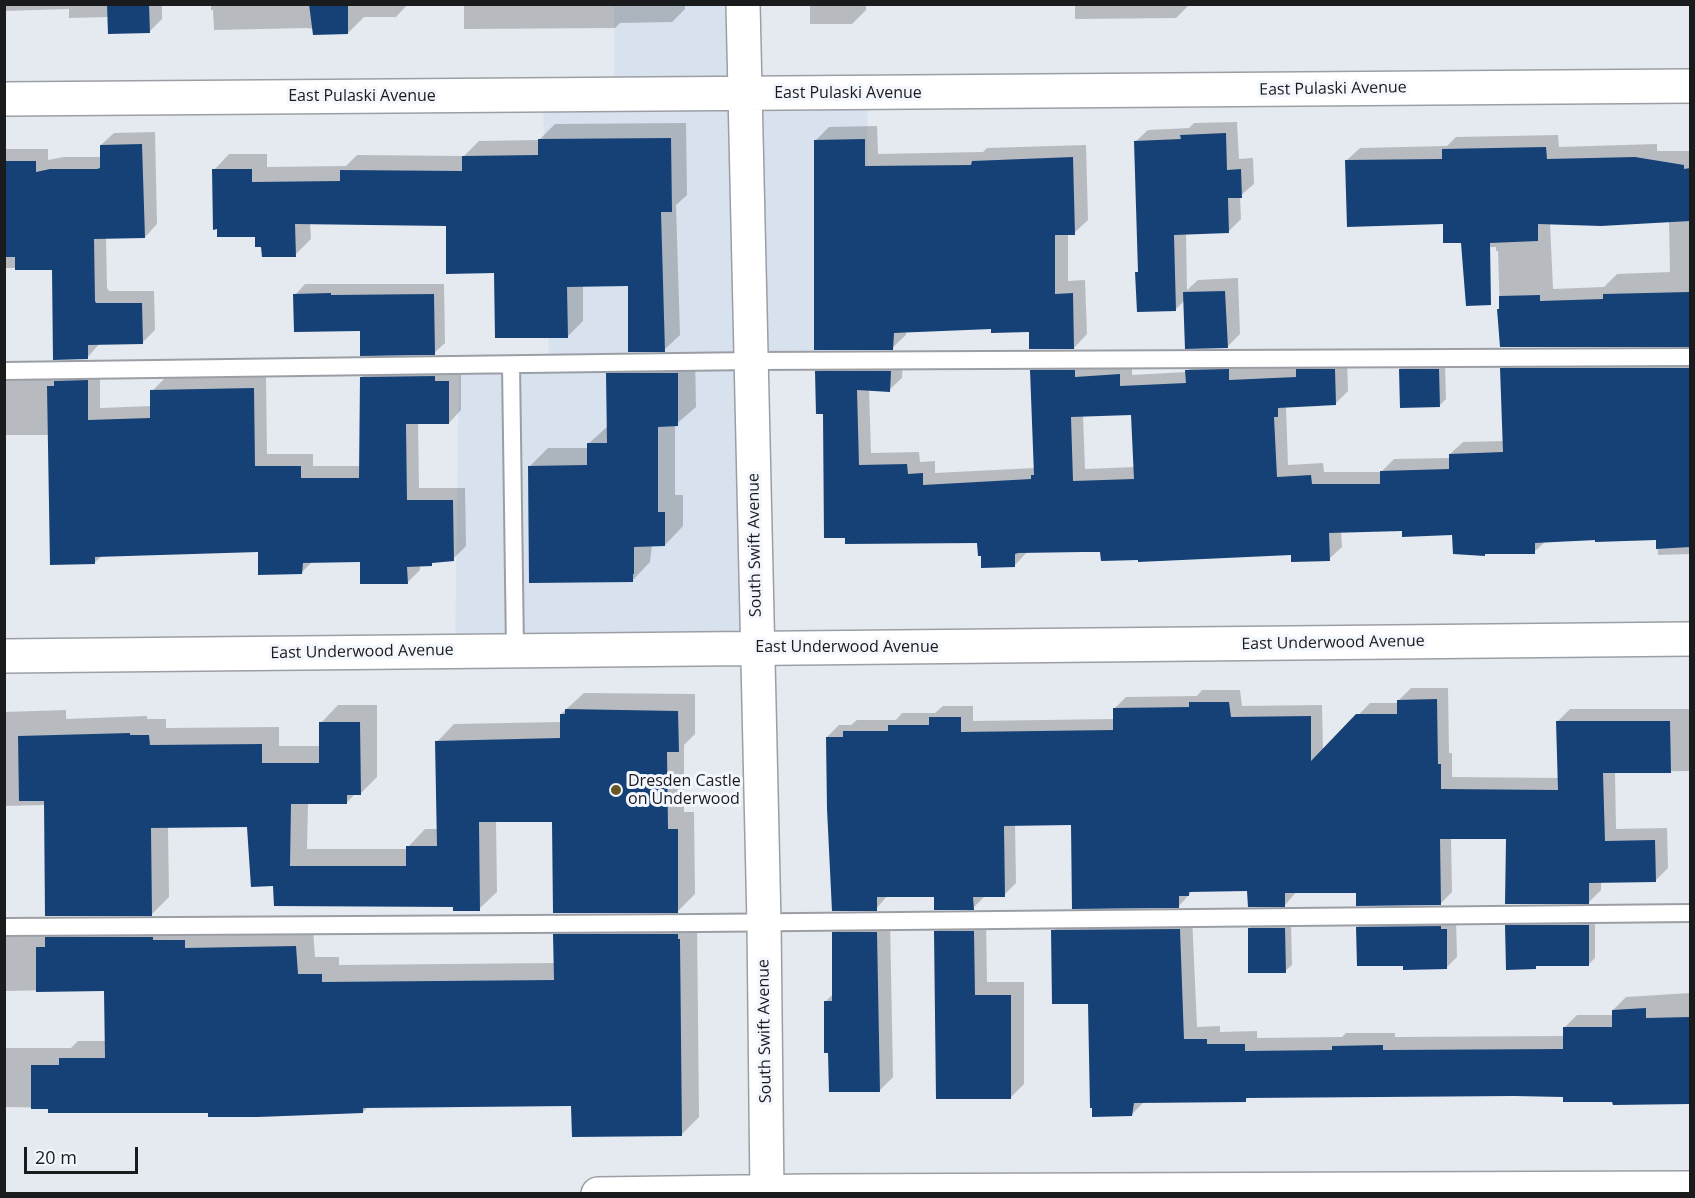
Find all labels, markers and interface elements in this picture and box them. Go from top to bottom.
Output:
street label: East Pulaski Avenue [1259,78,1407,100]
street label: East Pulaski Avenue [774,83,922,103]
street label: East Pulaski Avenue [288,86,436,106]
street label: South Swift Avenue [744,473,766,617]
street label: East Underwood Avenue [1241,632,1425,654]
street label: East Underwood Avenue [755,637,939,657]
street label: East Underwood Avenue [270,641,454,663]
place label: Dresden Castle on Underwood [628,771,741,809]
marker: Dresden Castle on Underwood [609,783,623,797]
street label: South Swift Avenue [754,959,776,1103]
scale bar [27,1135,141,1173]
text: 20 m [35,1145,77,1169]

